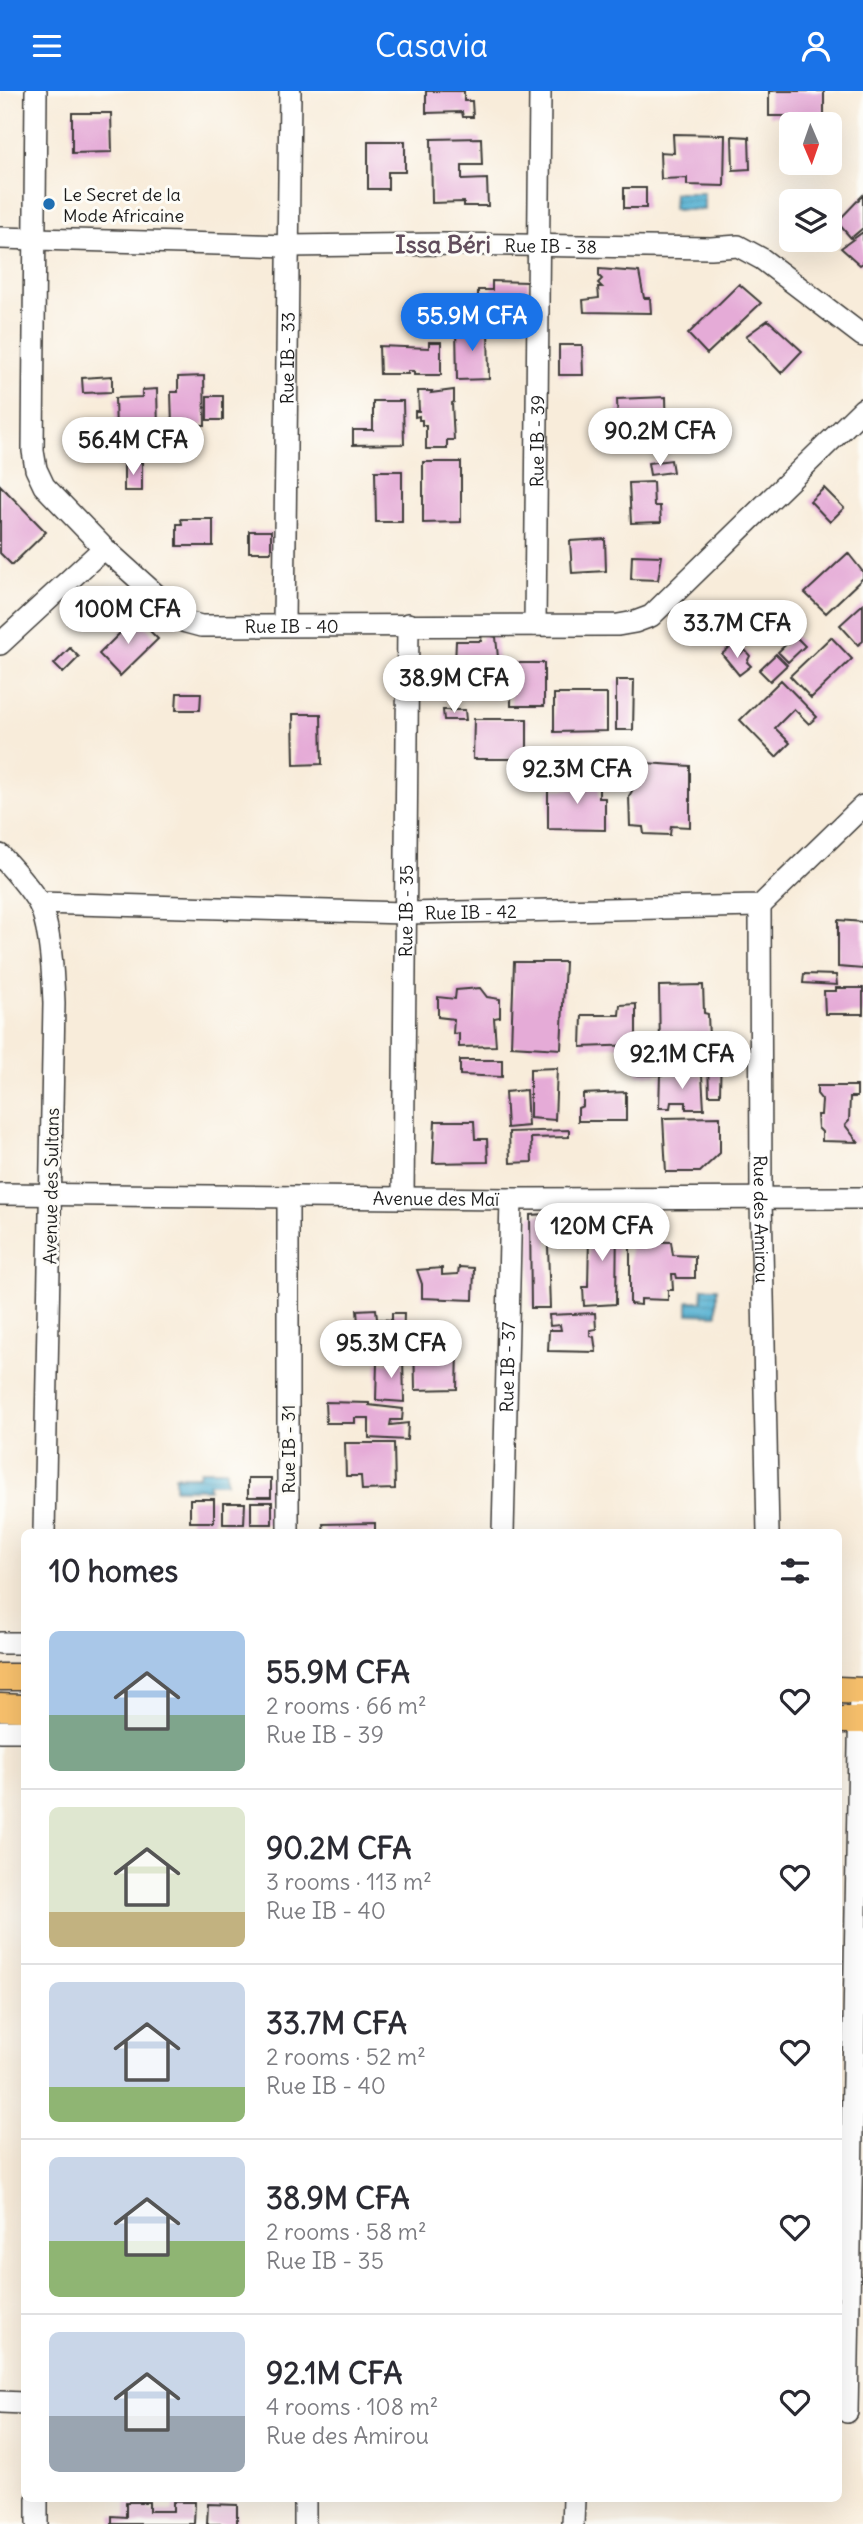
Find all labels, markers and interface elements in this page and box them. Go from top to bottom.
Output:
text: Casavia [375,25,488,66]
icon: menu [28,27,66,65]
icon: person [797,27,835,65]
north arrow [779,112,842,175]
map controls [779,112,842,252]
place label: Le Secret de la Mode Africaine [63,183,184,227]
button: layers [779,189,842,252]
marker: Le Secret de la Mode Africaine [41,196,57,212]
district label: Issa Béri [395,229,491,259]
street label: Rue IB - 38 [505,233,597,258]
pin: 55.9M CFA [392,293,552,353]
text: 55.9M CFA [417,301,527,330]
street label: Rue IB - 33 [275,312,299,404]
street label: Rue IB - 39 [525,395,549,487]
pin: 90.2M CFA [580,409,740,468]
text: 90.2M CFA [604,416,716,445]
pin: 56.4M CFA [53,417,213,477]
text: 56.4M CFA [78,425,188,454]
pin: 100M CFA [56,587,200,646]
text: 100M CFA [75,594,181,623]
pin: 33.7M CFA [657,601,817,660]
text: 33.7M CFA [683,608,791,637]
street label: Rue IB - 40 [245,614,339,637]
pin: 38.9M CFA [374,655,534,715]
text: 38.9M CFA [399,663,509,692]
pin: 92.3M CFA [497,747,657,806]
text: 92.3M CFA [522,754,632,783]
street label: Rue IB - 35 [394,865,417,957]
street label: Rue IB - 42 [425,899,517,924]
pin: 92.1M CFA [602,1031,762,1091]
text: 92.1M CFA [630,1039,734,1068]
street label: Avenue des Sultans [38,1107,64,1265]
street label: Rue des Amirou [749,1155,774,1283]
street label: Avenue des Maï [373,1186,500,1210]
pin: 120M CFA [530,1203,674,1263]
text: 120M CFA [551,1211,653,1240]
pin: 95.3M CFA [311,1321,471,1380]
street label: Rue IB - 37 [494,1321,520,1413]
text: 95.3M CFA [336,1328,446,1357]
street label: Rue IB - 31 [277,1405,300,1493]
text: 10 homes [49,1552,178,1590]
icon: filters [776,1552,814,1590]
text: 55.9M CFA [266,1653,410,1691]
icon: home [105,1659,189,1743]
icon: heart [776,1682,814,1720]
text: 2 rooms · 66 m² [266,1691,427,1720]
text: Rue IB - 39 [266,1720,384,1749]
text: 90.2M CFA [266,1829,412,1867]
icon: home [105,1835,189,1919]
icon: heart [776,1858,814,1896]
text: 3 rooms · 113 m² [266,1867,432,1896]
text: Rue IB - 40 [266,1896,386,1925]
text: 33.7M CFA [266,2004,407,2042]
icon: home [105,2010,189,2094]
icon: heart [776,2033,814,2071]
text: 2 rooms · 52 m² [266,2042,426,2071]
text: Rue IB - 40 [266,2071,386,2100]
text: 38.9M CFA [266,2179,410,2217]
icon: home [105,2185,189,2269]
icon: heart [776,2208,814,2246]
text: 2 rooms · 58 m² [266,2217,427,2246]
text: Rue IB - 35 [266,2246,384,2275]
text: 92.1M CFA [266,2354,403,2392]
icon: home [105,2360,189,2444]
icon: heart [776,2383,814,2421]
text: 4 rooms · 108 m² [266,2392,438,2421]
text: Rue des Amirou [266,2421,429,2450]

